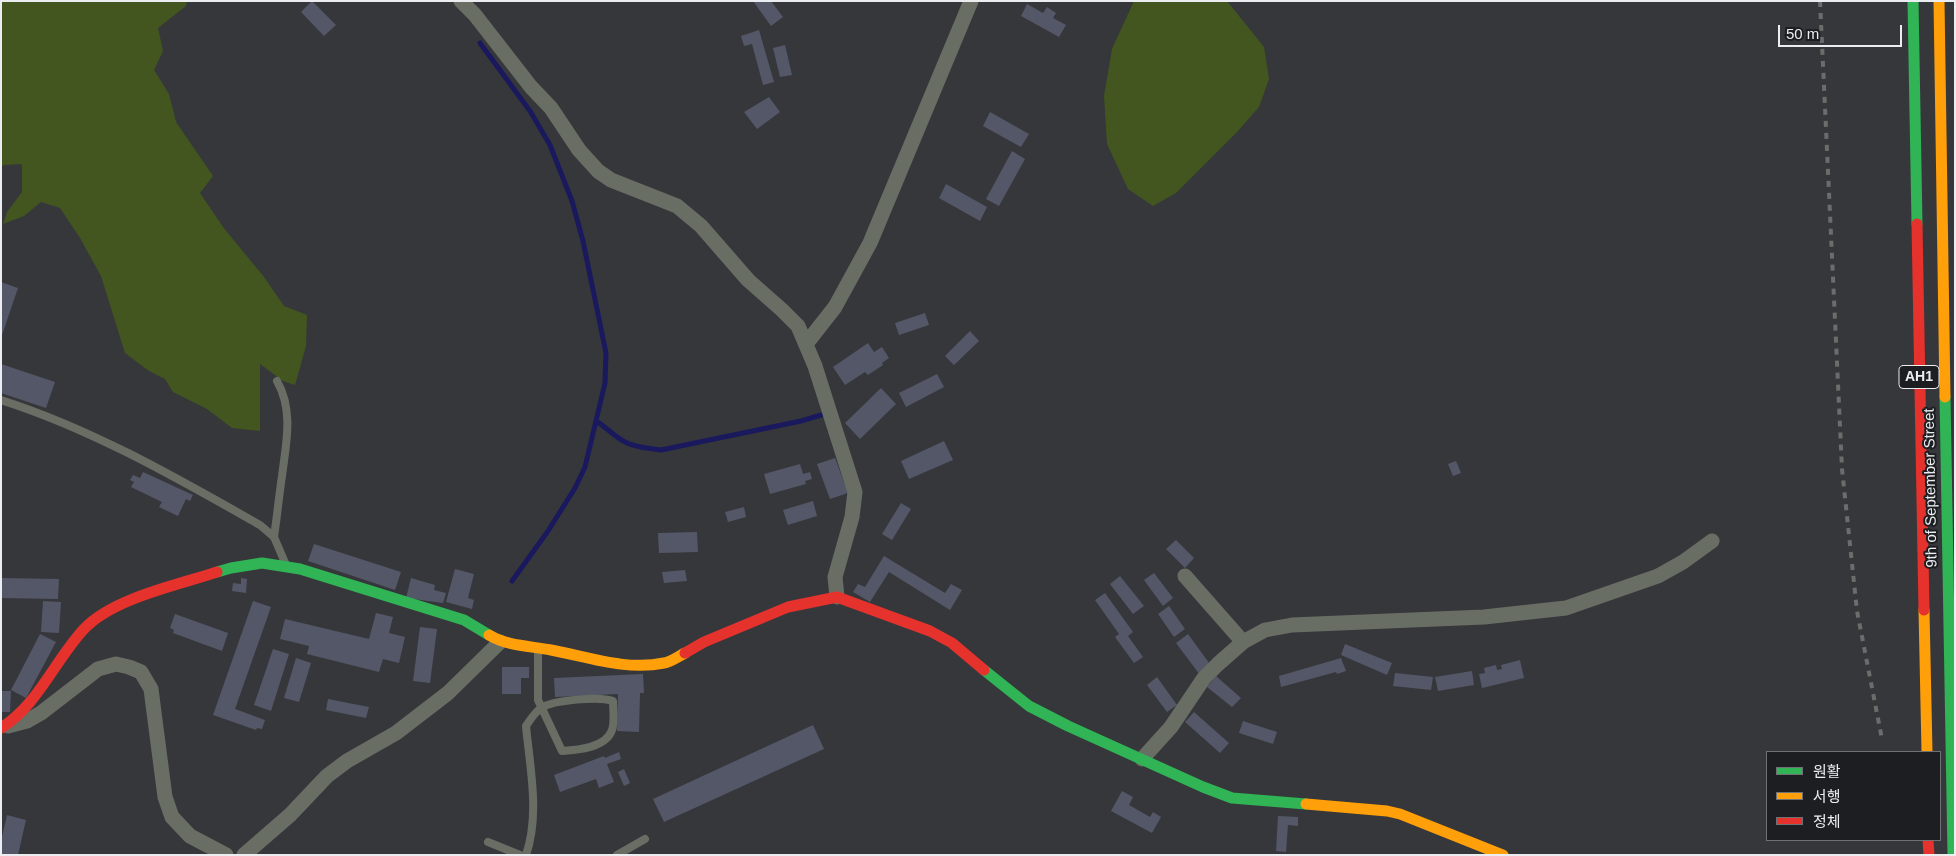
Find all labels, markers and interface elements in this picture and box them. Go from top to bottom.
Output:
scale bar [1781,15,1905,47]
text: 50 m [1786,25,1819,42]
road number: AH1 [1899,366,1939,388]
street label: 9th of September Street [1921,408,1941,568]
legend [1766,751,1941,841]
text: 원활 [1813,763,1841,780]
text: 서행 [1813,788,1841,805]
text: 정체 [1813,813,1841,830]

